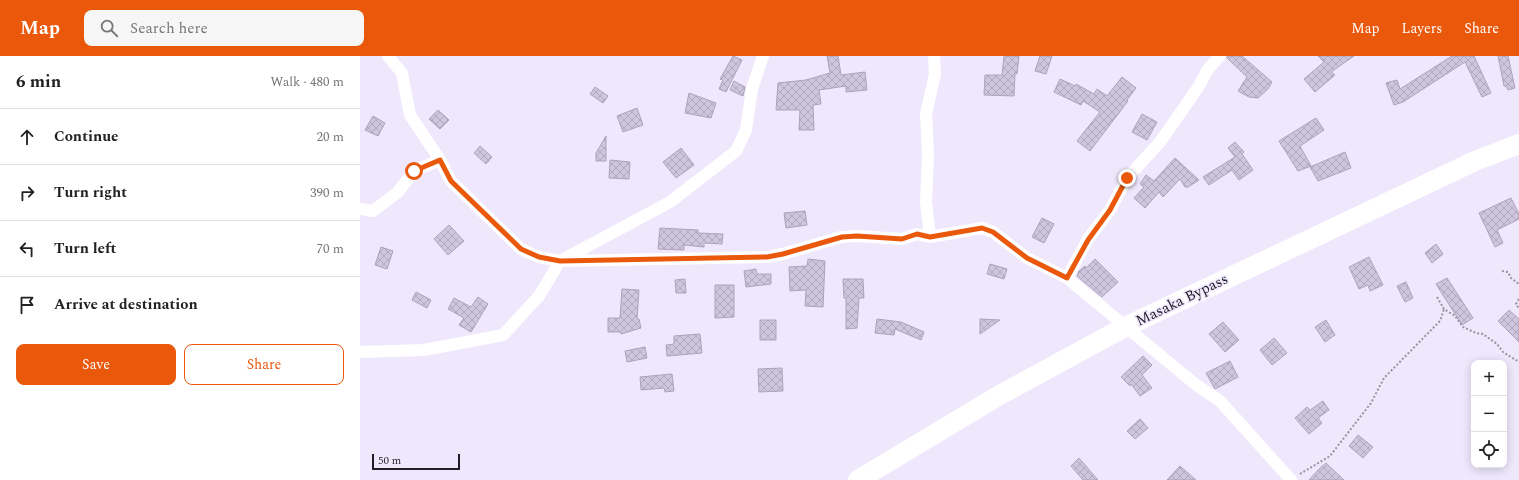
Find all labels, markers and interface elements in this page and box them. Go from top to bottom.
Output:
search box [84,10,364,46]
text: Map [20,14,60,43]
icon: search [98,17,120,39]
text: Search here [130,17,208,40]
text: Map [1351,18,1380,39]
text: Layers [1402,18,1442,39]
text: Share [1464,18,1499,39]
text: 6 min [16,69,61,95]
text: Walk · 480 m [270,72,344,92]
text: Continue [54,125,119,148]
icon: ahead [16,126,38,148]
text: 20 m [317,127,344,147]
route start [405,162,423,180]
route end [1118,169,1136,187]
text: Turn right [54,181,127,204]
icon: right [16,182,38,204]
text: 390 m [310,183,344,203]
text: Turn left [54,237,116,260]
icon: left [16,238,38,260]
text: 70 m [317,239,344,259]
street label: Masaka Bypass [1132,268,1232,332]
text: Arrive at destination [54,293,198,316]
icon: arrive [16,294,38,316]
button: Save [16,344,176,385]
button: Share [184,344,344,385]
map controls [1471,360,1507,468]
button: + [1471,360,1507,396]
button: − [1471,396,1507,432]
button: locate [1471,432,1507,468]
scale bar [372,452,460,471]
text: 50 m [378,452,401,469]

